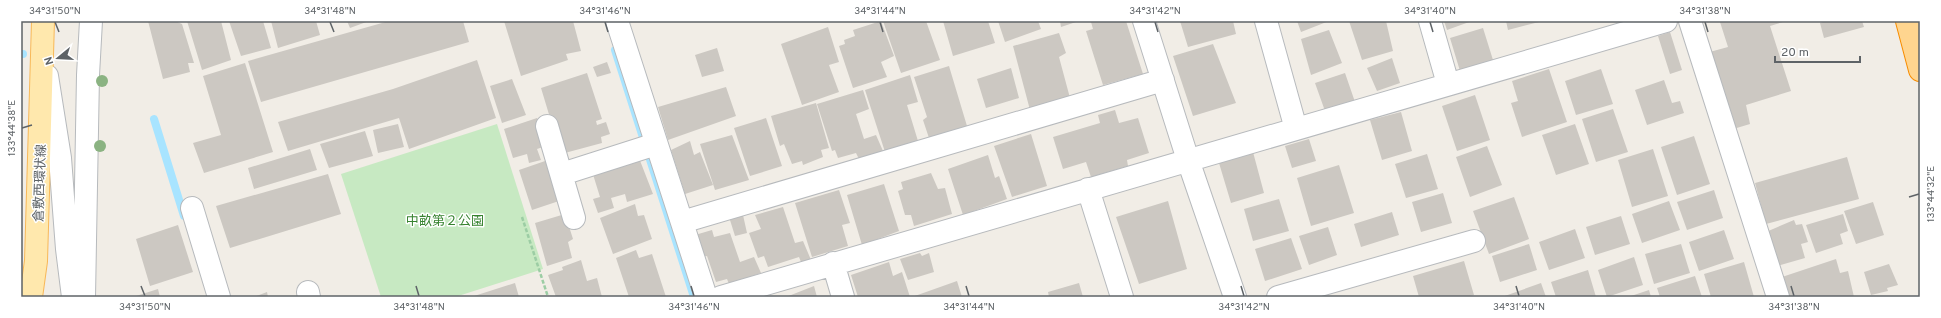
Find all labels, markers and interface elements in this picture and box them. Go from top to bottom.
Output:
text: 34°31'50"N [29,5,81,18]
text: 34°31'48"N [304,5,356,18]
text: 34°31'46"N [579,5,631,18]
text: 34°31'44"N [854,5,906,18]
text: 34°31'42"N [1129,5,1181,18]
text: 34°31'40"N [1404,5,1456,18]
text: 34°31'38"N [1679,5,1731,18]
north arrow [38,38,78,78]
scale bar [1775,38,1860,64]
text: 20 m [1781,45,1809,61]
text: N [42,55,57,67]
text: 133°44'38"E [6,100,19,156]
street label: 倉敷西環状線 [31,144,50,222]
text: 133°44'32"E [1925,166,1938,222]
park label: 中畝第２公園 [406,213,484,230]
text: 34°31'50"N [119,301,171,314]
text: 34°31'48"N [393,301,445,314]
text: 34°31'46"N [668,301,720,314]
text: 34°31'44"N [943,301,995,314]
text: 34°31'42"N [1218,301,1270,314]
text: 34°31'40"N [1493,301,1545,314]
text: 34°31'38"N [1768,301,1820,314]

